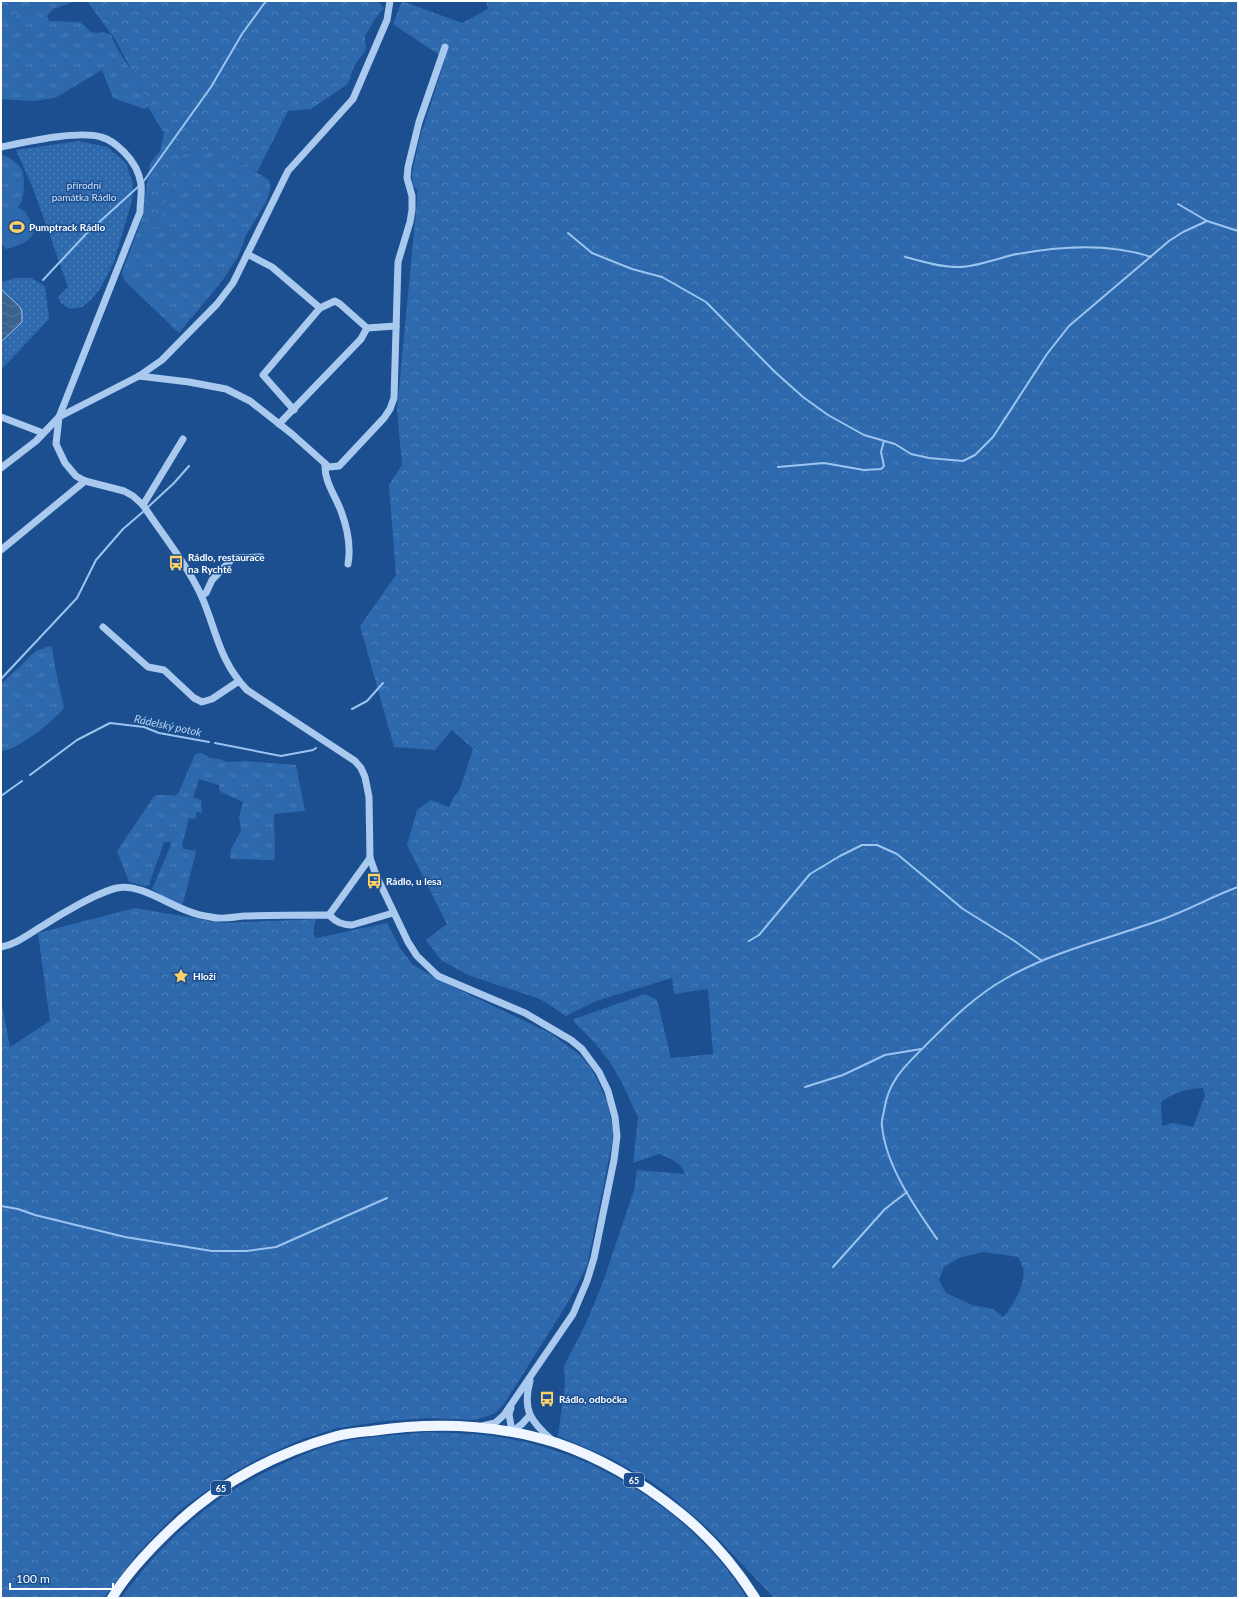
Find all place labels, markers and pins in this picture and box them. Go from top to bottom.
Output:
sports icon: Pumptrack Rádlo [8,218,26,236]
place label: Pumptrack Rádlo [29,221,105,233]
place label: Rádlo, restaurace na Rychtě [188,551,265,575]
bus stop icon: Rádlo, restaurace na Rychtě [167,554,185,572]
bus stop icon: Rádlo, u lesa [365,872,383,890]
place label: Rádlo, u lesa [386,875,441,887]
place icon: Hloží [172,967,190,985]
place label: Hloží [193,970,217,982]
bus stop icon: Rádlo, odbočka [538,1390,556,1408]
place label: Rádlo, odbočka [559,1393,627,1405]

